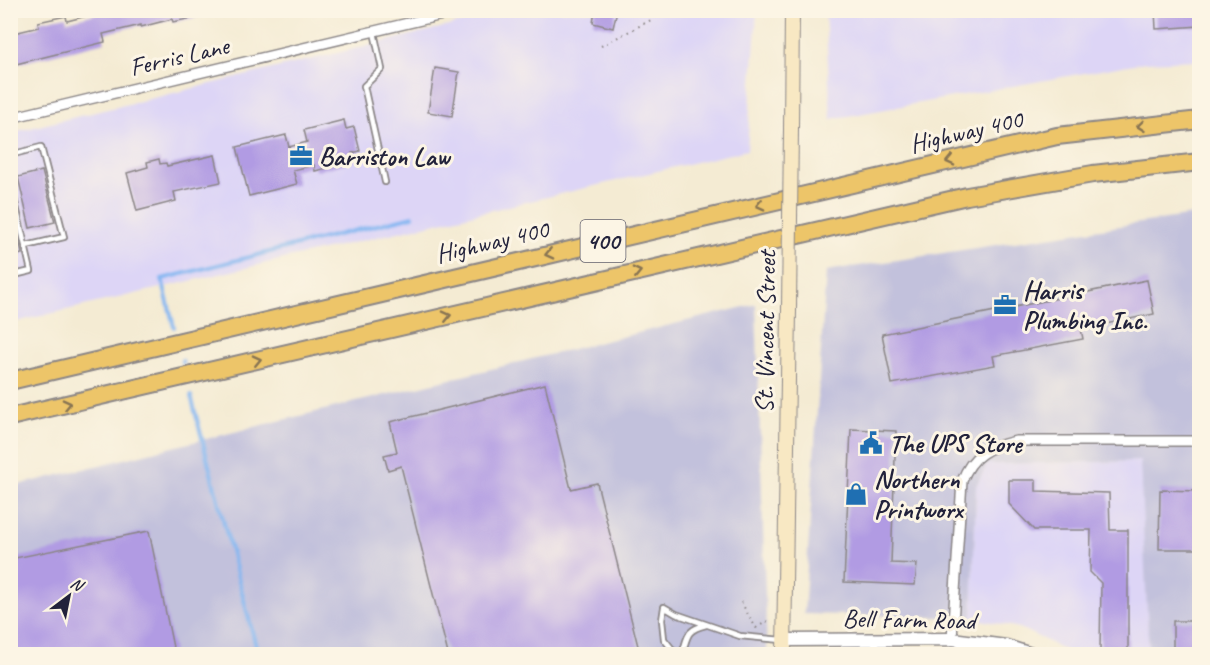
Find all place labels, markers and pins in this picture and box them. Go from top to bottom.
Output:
place label: Barriston Law [319,140,452,173]
office icon: Barriston Law [288,143,314,169]
place label: Harris Plumbing Inc. [1023,274,1148,337]
office icon: Harris Plumbing Inc. [992,292,1018,318]
place label: The UPS Store [889,427,1024,460]
public building icon: The UPS Store [858,430,884,456]
place label: Northern Printworx [874,463,965,526]
shop icon: Northern Printworx [843,481,869,507]

